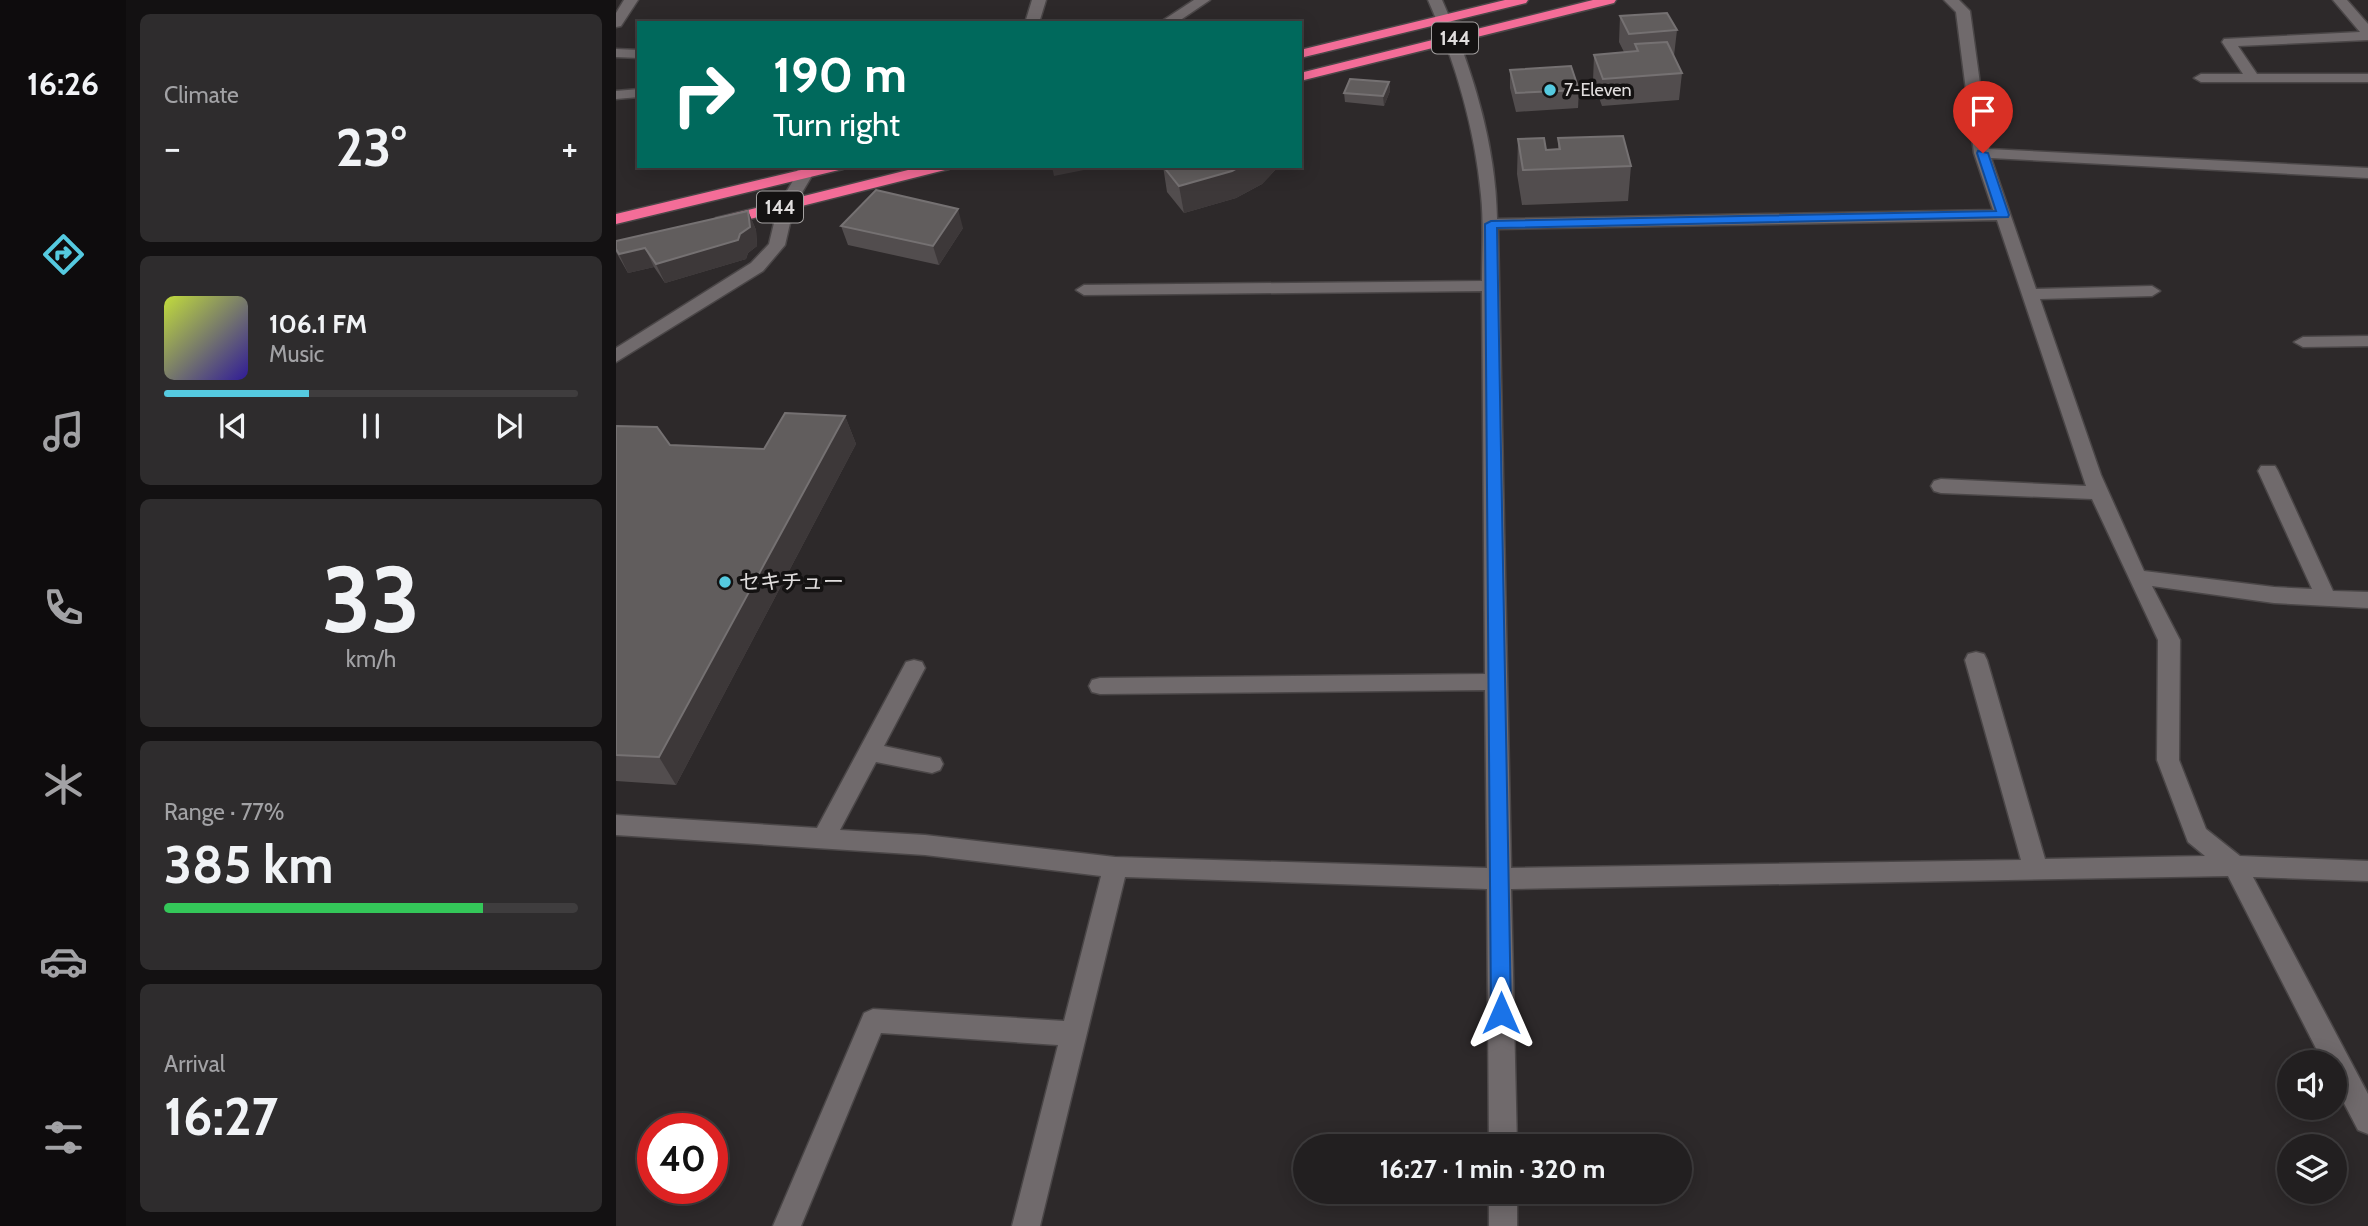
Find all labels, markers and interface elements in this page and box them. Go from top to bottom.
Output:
road number: 144 [1432,22,1478,54]
text: 190 m [773,45,907,104]
icon: right [658,49,749,140]
text: 16:26 [27,64,99,103]
place label: 7-Eleven [1564,79,1632,101]
text: Climate [164,81,239,109]
pin [1953,81,2013,153]
marker: 7-Eleven [1542,82,1558,98]
icon: arrive [1964,92,2002,130]
text: Turn right [773,105,900,144]
text: 23° [336,116,406,179]
text: − [164,124,181,171]
text: + [561,124,578,171]
road number: 144 [757,192,803,223]
icon: directions [39,230,88,279]
text: 106.1 FM [269,308,367,340]
text: Music [269,340,324,368]
icon: music [39,407,88,456]
icon: previous [214,407,252,445]
icon: pause [352,407,390,445]
icon: next [490,407,528,445]
text: 33 [322,544,420,655]
place label: セキチュー [739,569,844,594]
marker: セキチュー [717,574,733,590]
icon: phone [39,583,88,632]
text: km/h [346,645,396,673]
icon: climate [39,760,88,809]
text: Range · 77% [164,798,285,826]
text: 385 km [164,833,333,896]
icon: car [39,937,88,986]
position arrow [1464,976,1538,1050]
text: Arrival [164,1050,225,1078]
map controls [2277,1050,2347,1204]
button: sound [2277,1050,2347,1120]
text: 16:27 [164,1085,278,1148]
icon: filters [39,1113,88,1162]
speed limit sign: 40 [637,1113,728,1204]
button: layers [2277,1134,2347,1204]
text: 16:27 · 1 min · 320 m [1380,1153,1605,1185]

